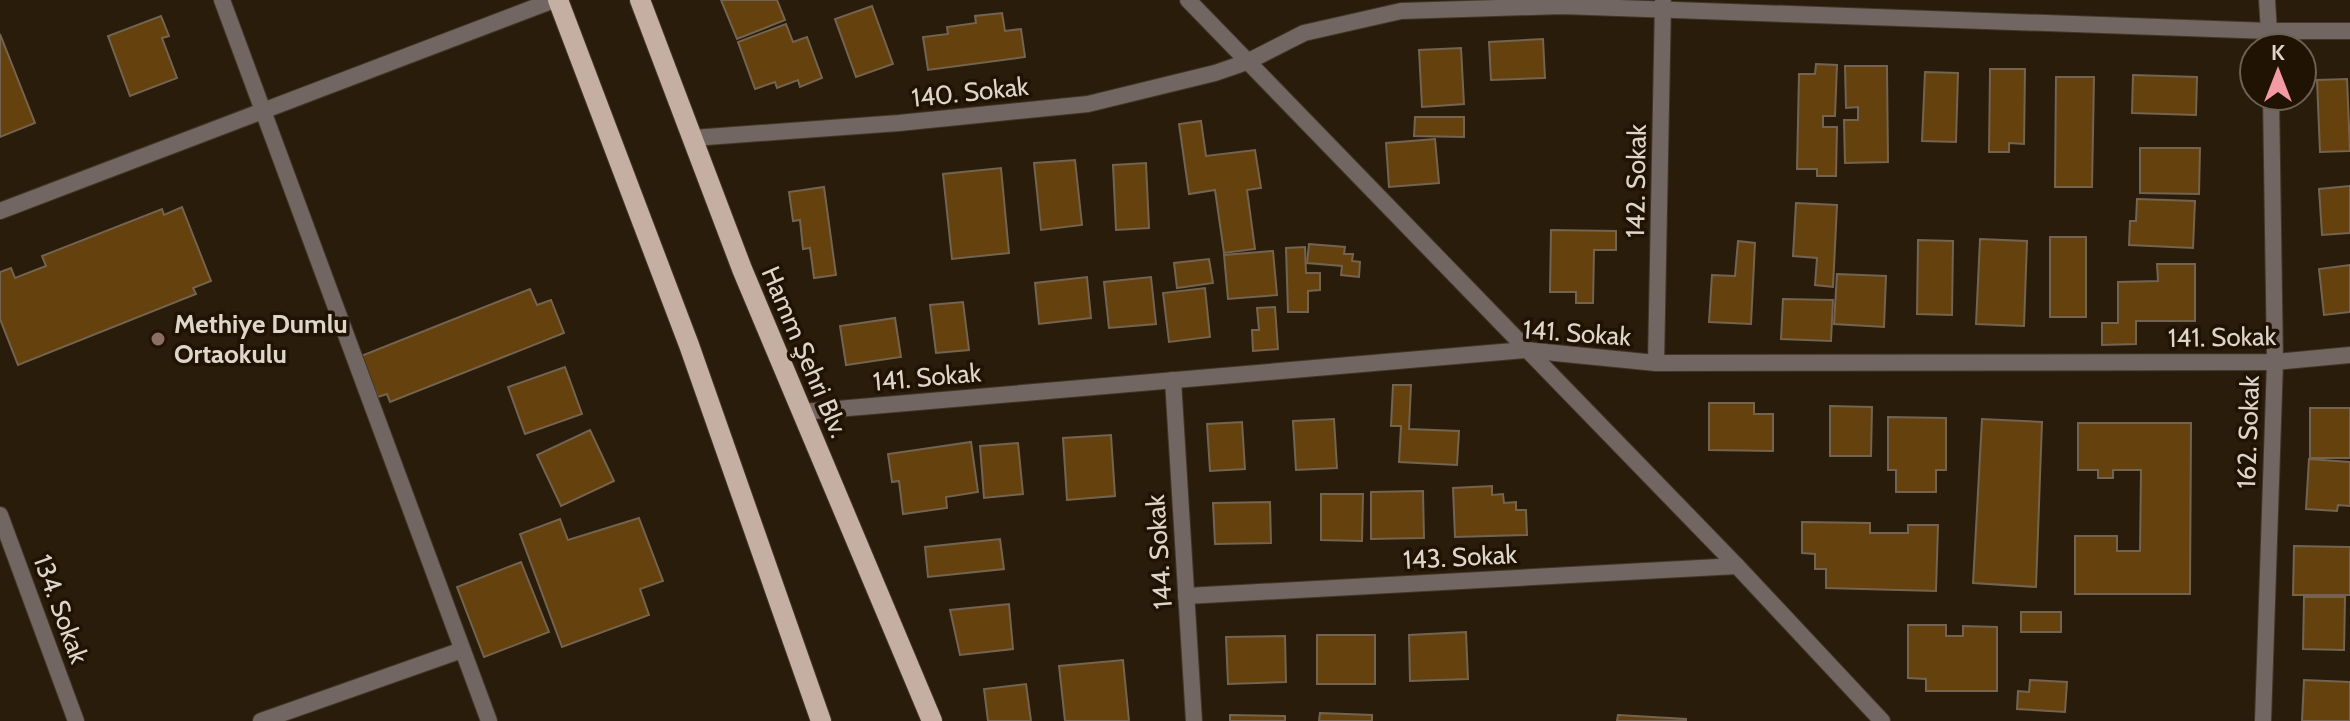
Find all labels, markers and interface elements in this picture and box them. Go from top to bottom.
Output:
north arrow [2238,32,2318,112]
text: K [2271,39,2285,66]
street label: 140. Sokak [910,70,1030,114]
street label: 142. Sokak [1619,124,1653,238]
street label: Hamm Şehri Blv. [755,262,855,442]
place label: Methiye Dumlu Ortaokulu [174,308,348,370]
street label: 141. Sokak [1522,313,1633,353]
street label: 141. Sokak [2168,320,2277,354]
marker: Methiye Dumlu Ortaokulu [149,330,167,348]
street label: 141. Sokak [872,356,983,398]
street label: 162. Sokak [2230,375,2266,489]
street label: 144. Sokak [1139,493,1179,610]
street label: 143. Sokak [1402,538,1518,576]
street label: 134. Sokak [27,550,96,668]

